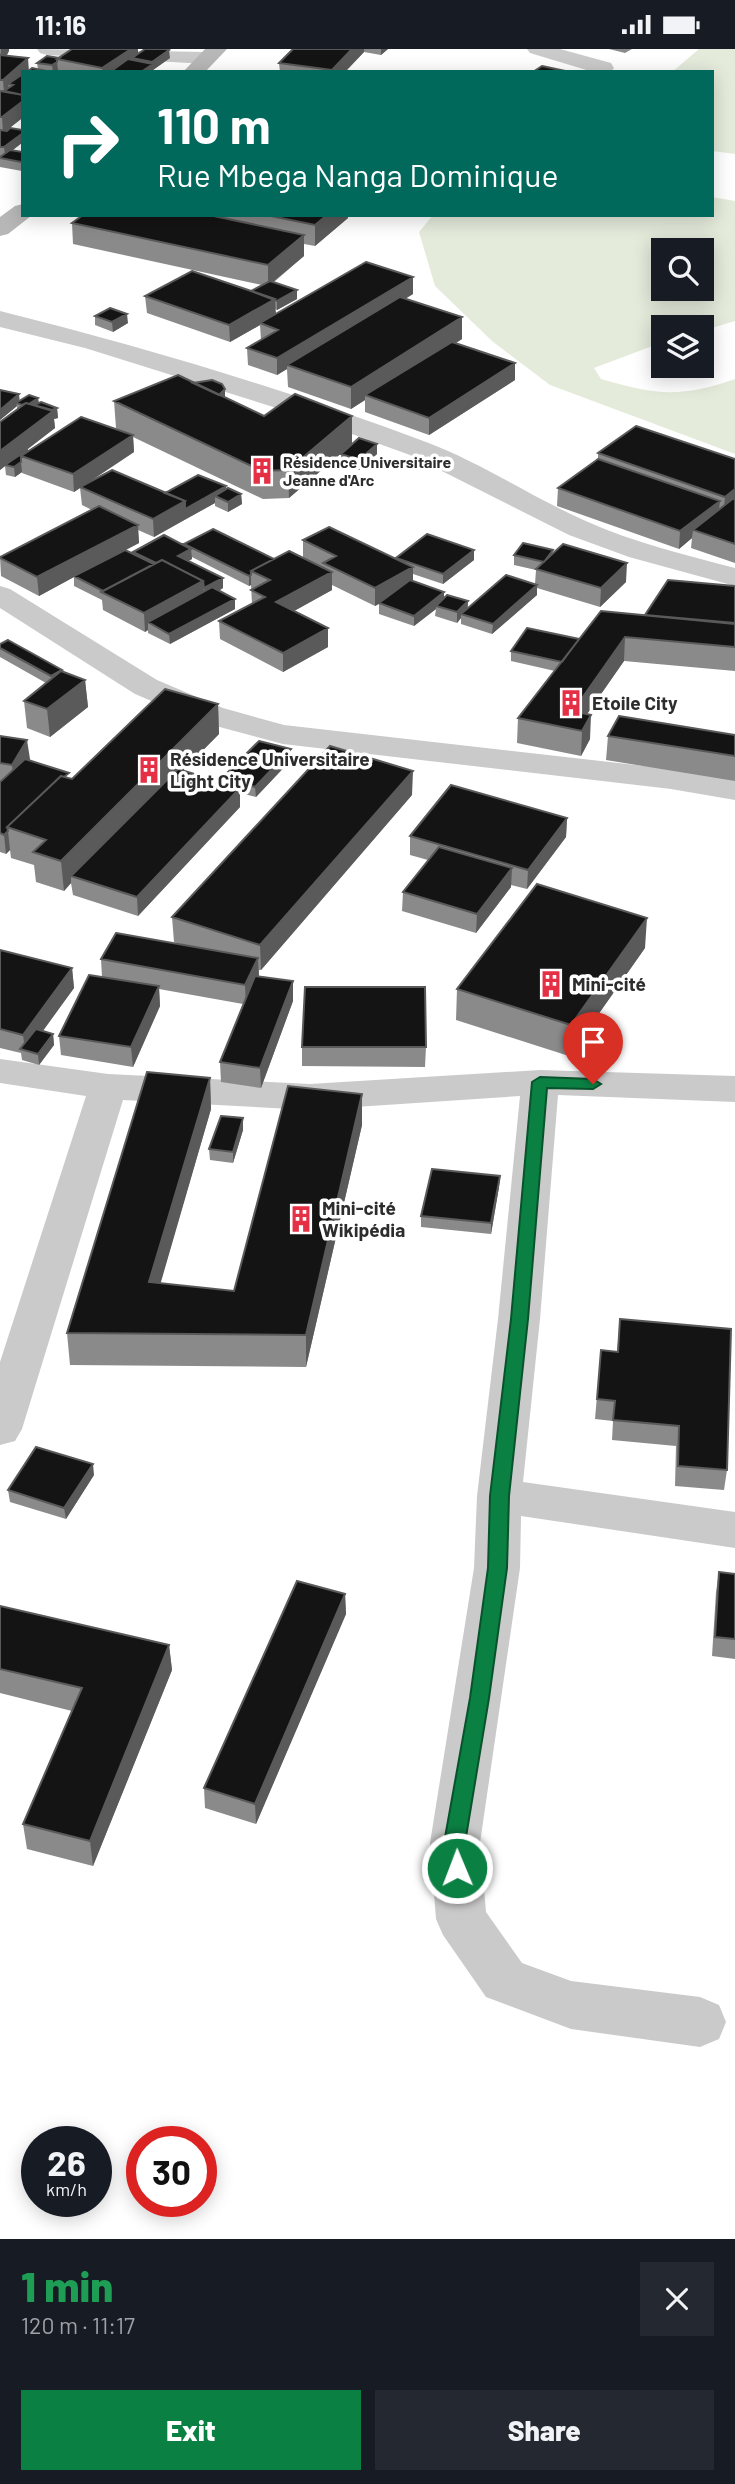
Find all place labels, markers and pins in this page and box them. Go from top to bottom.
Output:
place label: Résidence Universitaire Jeanne d'Arc [283,452,451,489]
building icon: Résidence Universitaire Jeanne d'Arc [247,456,277,486]
building icon: Etoile City [556,688,586,718]
place label: Etoile City [592,691,678,714]
place label: Résidence Universitaire Light City [170,747,370,792]
building icon: Résidence Universitaire Light City [134,755,164,785]
building icon: Mini-cité [536,969,566,999]
place label: Mini-cité [572,972,646,995]
pin [563,1012,623,1084]
place label: Mini-cité Wikipédia [322,1196,405,1241]
building icon: Mini-cité Wikipédia [286,1204,316,1234]

